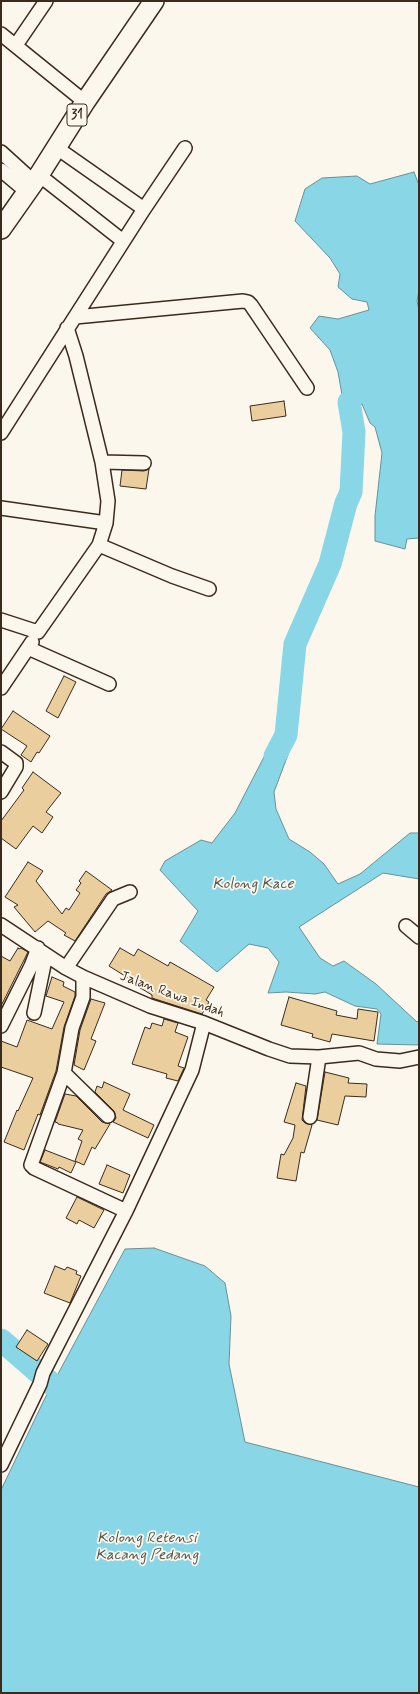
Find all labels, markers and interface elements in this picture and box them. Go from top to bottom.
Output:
road number: 31 [67,104,87,126]
water label: Kolong Kace [212,876,294,894]
street label: Jalan Rawa Indah [117,968,227,1022]
water label: Kolong Retensi Kacang Pedang [96,1530,198,1565]

